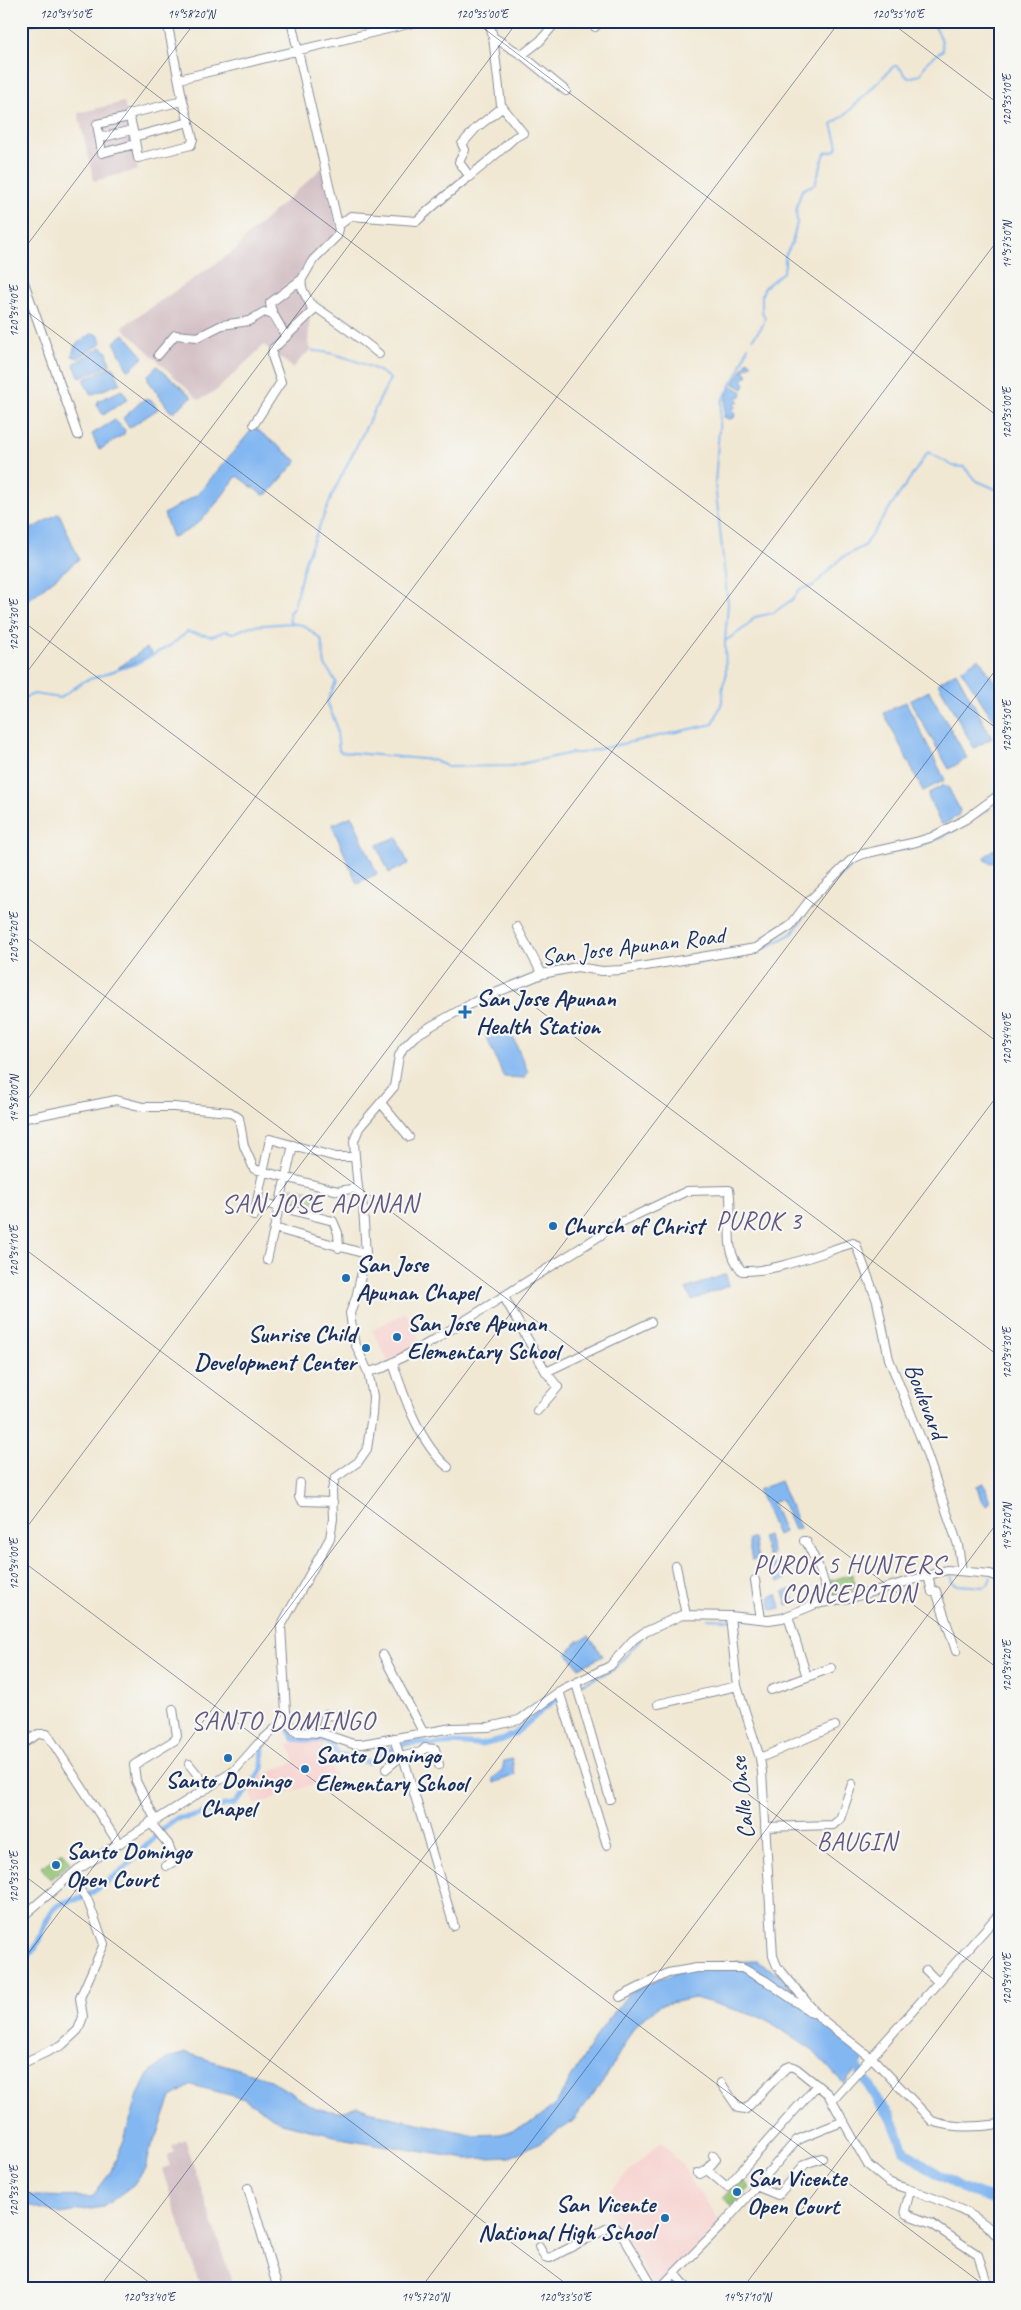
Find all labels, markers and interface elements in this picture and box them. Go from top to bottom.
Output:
text: 120°34'50"E [40,6,94,22]
text: 14°58'20"N [167,6,216,22]
text: 120°35'00"E [456,6,510,22]
text: 120°35'10"E [872,6,926,22]
text: 120°35'10"E [999,72,1015,126]
text: 14°57'50"N [999,220,1015,269]
text: 120°34'40"E [6,283,22,337]
text: 120°35'00"E [999,385,1015,439]
text: 120°34'30"E [6,597,22,651]
text: 120°34'50"E [999,698,1015,752]
text: 120°34'20"E [6,910,22,964]
street label: San Jose Apunan Road [540,919,730,972]
place label: San Jose Apunan Health Station [476,983,617,1041]
marker: San Jose Apunan Health Station [458,1005,472,1019]
text: 120°34'40"E [999,1011,1015,1065]
text: 14°58'00"N [6,1074,22,1123]
district label: SAN JOSE APUNAN [221,1187,422,1220]
district label: PUROK 3 [716,1205,803,1237]
place label: Church of Christ [563,1211,708,1241]
marker: Church of Christ [547,1220,559,1232]
text: 120°34'10"E [6,1223,22,1277]
place label: San Jose Apunan Chapel [356,1249,483,1307]
marker: San Jose Apunan Chapel [340,1272,352,1284]
place label: San Jose Apunan Elementary School [407,1308,564,1366]
place label: Sunrise Child Development Center [194,1319,360,1377]
text: 120°34'30"E [999,1325,1015,1379]
marker: San Jose Apunan Elementary School [391,1331,403,1343]
marker: Sunrise Child Development Center [360,1342,372,1354]
street label: Boulevard [898,1359,955,1446]
text: 14°57'20"N [999,1502,1015,1551]
text: 120°34'00"E [6,1536,22,1590]
district label: PUROK 5 HUNTERS CONCEPCION [753,1549,949,1610]
text: 120°34'20"E [999,1638,1015,1692]
district label: SANTO DOMINGO [191,1704,377,1737]
place label: Santo Domingo Elementary School [315,1740,472,1798]
marker: Santo Domingo Chapel [222,1752,234,1764]
street label: Calle Onse [723,1753,761,1840]
marker: Santo Domingo Elementary School [299,1763,311,1775]
place label: Santo Domingo Chapel [165,1765,293,1823]
district label: BAUGIN [817,1826,900,1858]
place label: Santo Domingo Open Court [66,1836,194,1894]
text: 120°33'50"E [6,1849,22,1903]
marker: Santo Domingo Open Court [50,1859,62,1871]
text: 120°34'10"E [999,1951,1015,2005]
text: 120°33'40"E [6,2163,22,2217]
place label: San Vicente Open Court [747,2163,848,2221]
marker: San Vicente Open Court [731,2186,743,2198]
place label: San Vicente National High School [478,2189,660,2247]
marker: San Vicente National High School [659,2212,671,2224]
text: 120°33'40"E [123,2289,177,2305]
text: 14°57'20"N [401,2289,450,2305]
text: 120°33'50"E [539,2289,593,2305]
text: 14°57'10"N [723,2289,772,2305]

